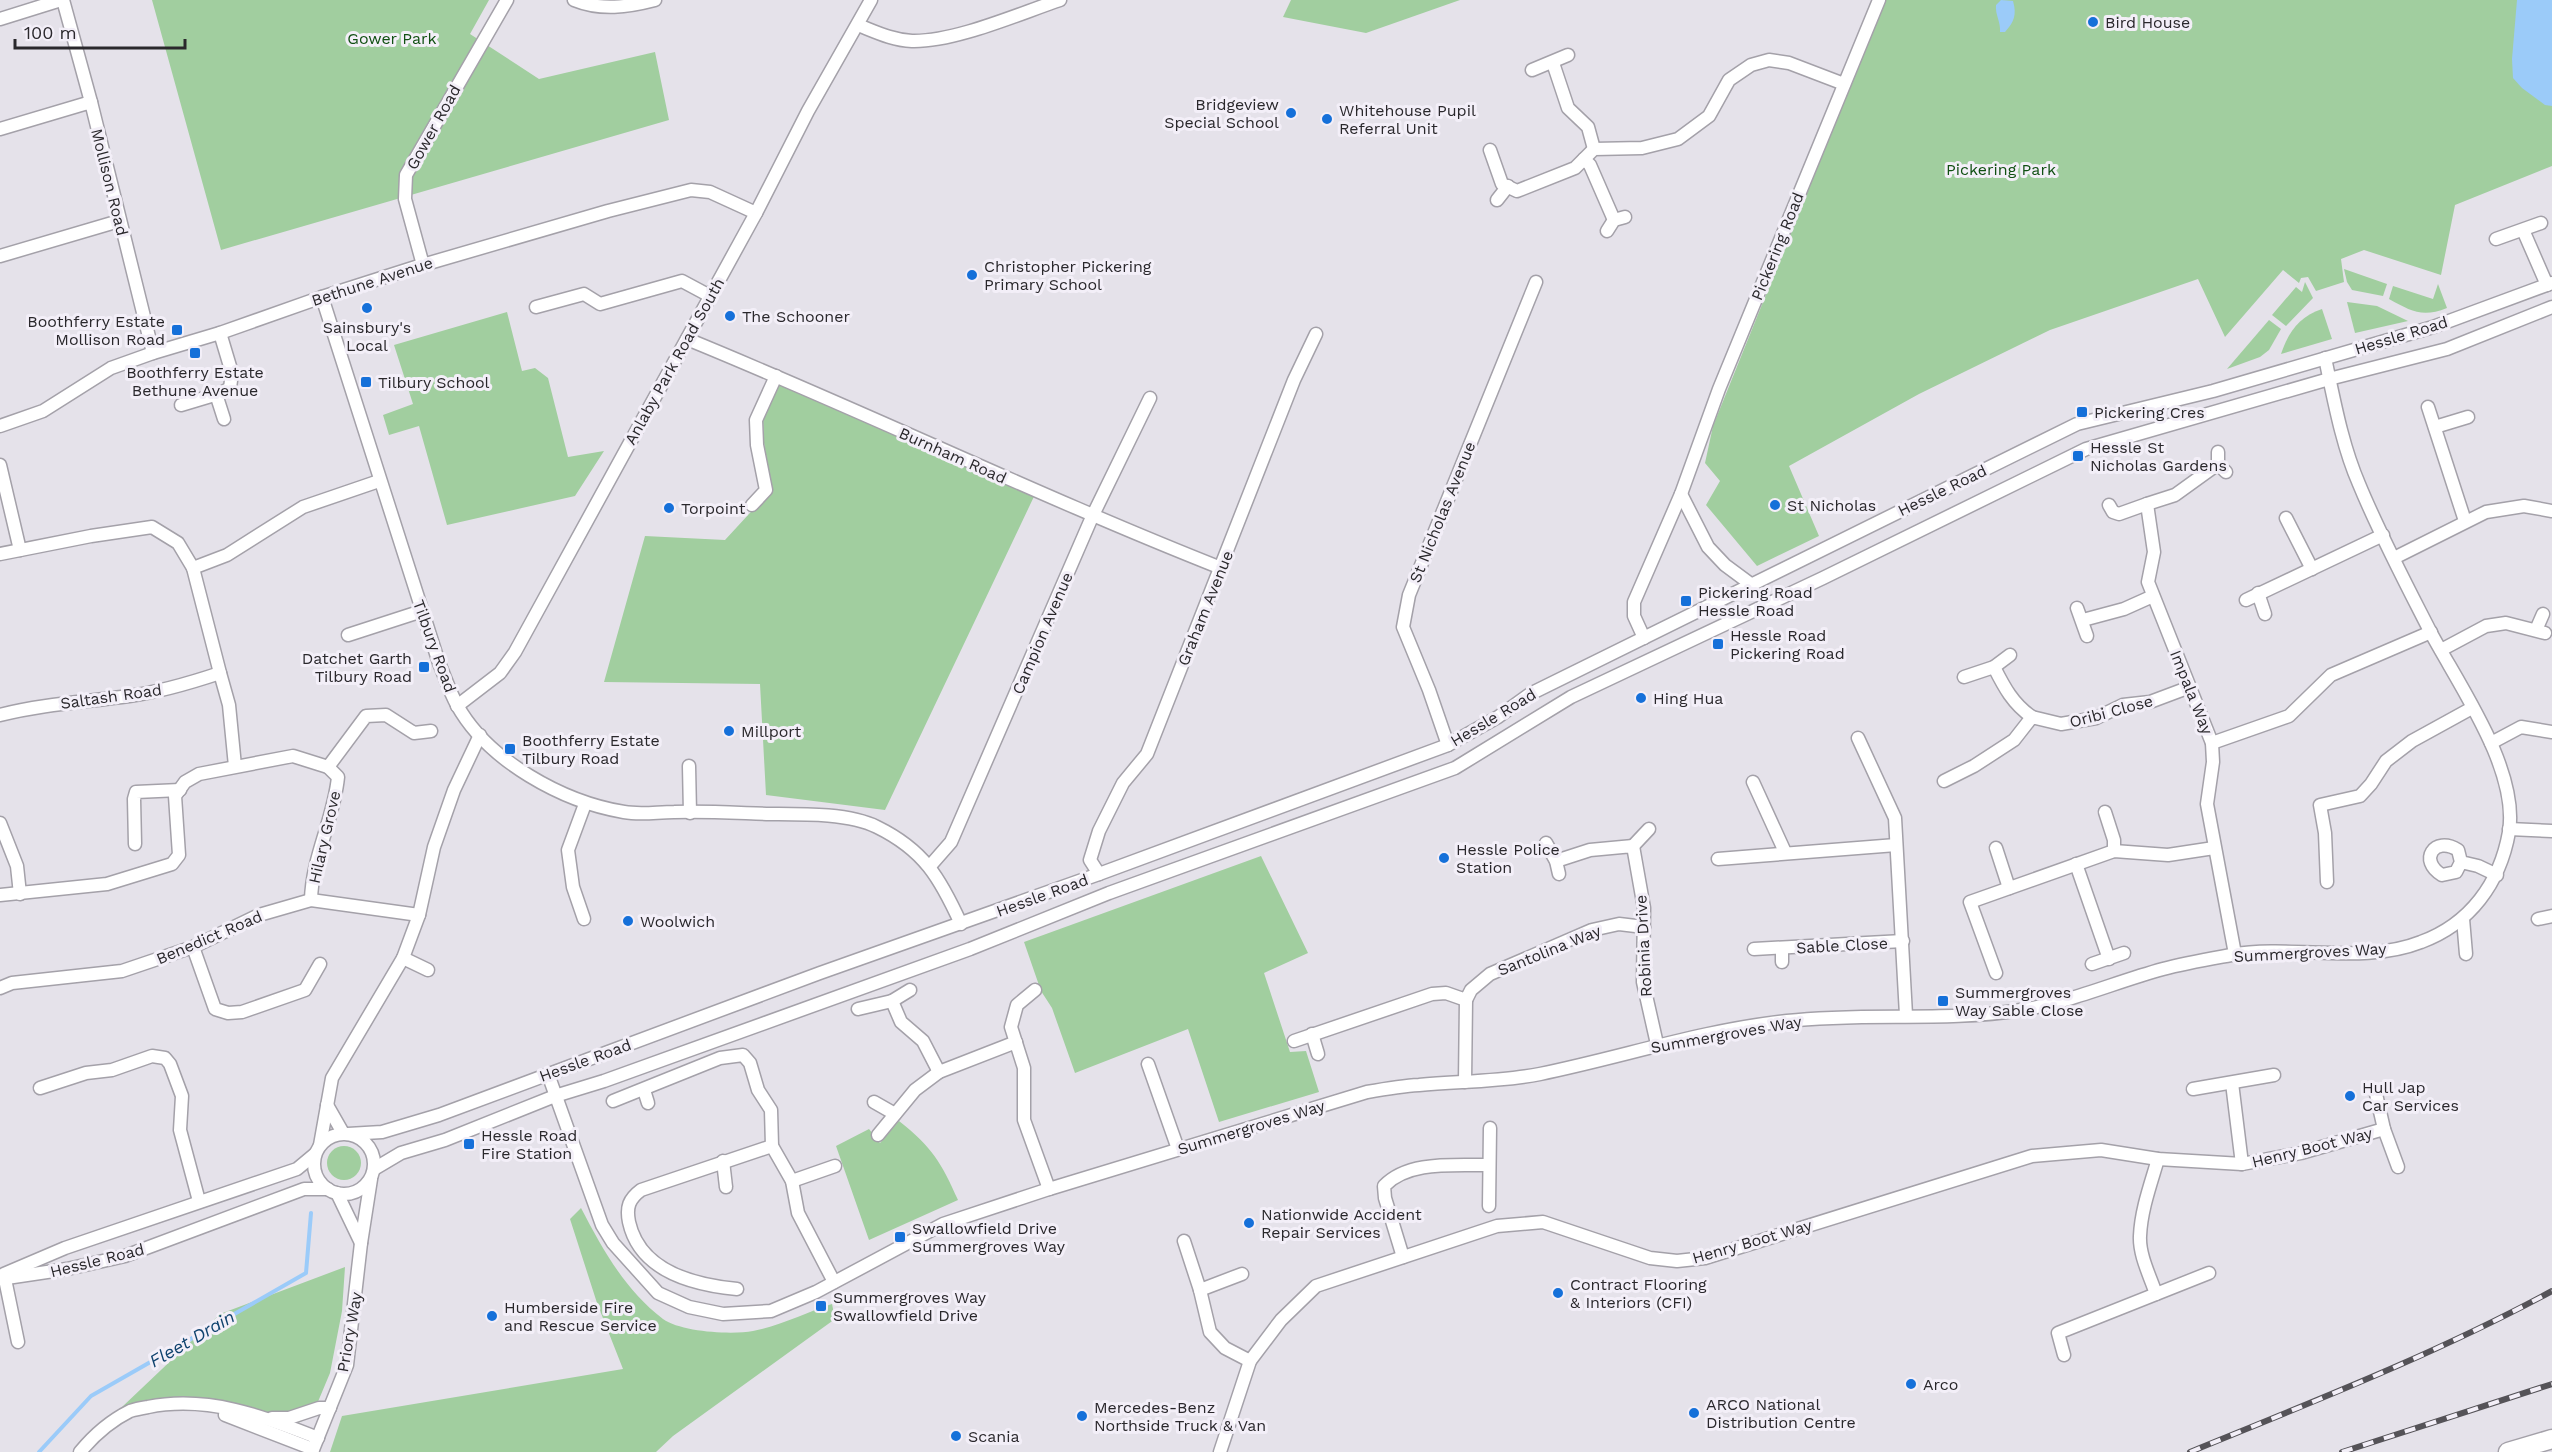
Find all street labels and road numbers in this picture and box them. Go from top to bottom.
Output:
street label: Gower Road [402,82,465,173]
street label: Mollison Road [87,127,132,238]
street label: Pickering Road [1747,189,1808,303]
street label: Bethune Avenue [309,253,435,310]
street label: Anlaby Park Road South [621,274,728,448]
street label: Hessle Road [2352,312,2450,359]
street label: Burnham Road [896,423,1009,488]
street label: St Nicholas Avenue [1405,439,1479,586]
street label: Hessle Road [1895,461,1990,520]
street label: Graham Avenue [1174,548,1237,669]
street label: Campion Avenue [1008,569,1077,697]
street label: Tilbury Road [409,597,460,695]
street label: Impala Way [2166,647,2217,738]
street label: Saltash Road [59,680,163,713]
street label: Hessle Road [1447,684,1539,750]
street label: Oribi Close [2067,691,2155,732]
street label: Hilary Grove [305,789,344,885]
street label: Hessle Road [994,870,1091,921]
street label: Robinia Drive [1631,894,1656,998]
street label: Benedict Road [153,907,265,968]
street label: Santolina Way [1495,921,1604,980]
street label: Sable Close [1796,934,1888,957]
street label: Summergroves Way [2233,939,2388,966]
street label: Summergroves Way [1649,1012,1804,1057]
street label: Hessle Road [537,1035,634,1086]
street label: Summergroves Way [1175,1096,1328,1159]
street label: Henry Boot Way [2250,1123,2375,1172]
street label: Henry Boot Way [1690,1215,1815,1268]
street label: Hessle Road [48,1240,146,1281]
street label: Priory Way [333,1290,366,1374]

